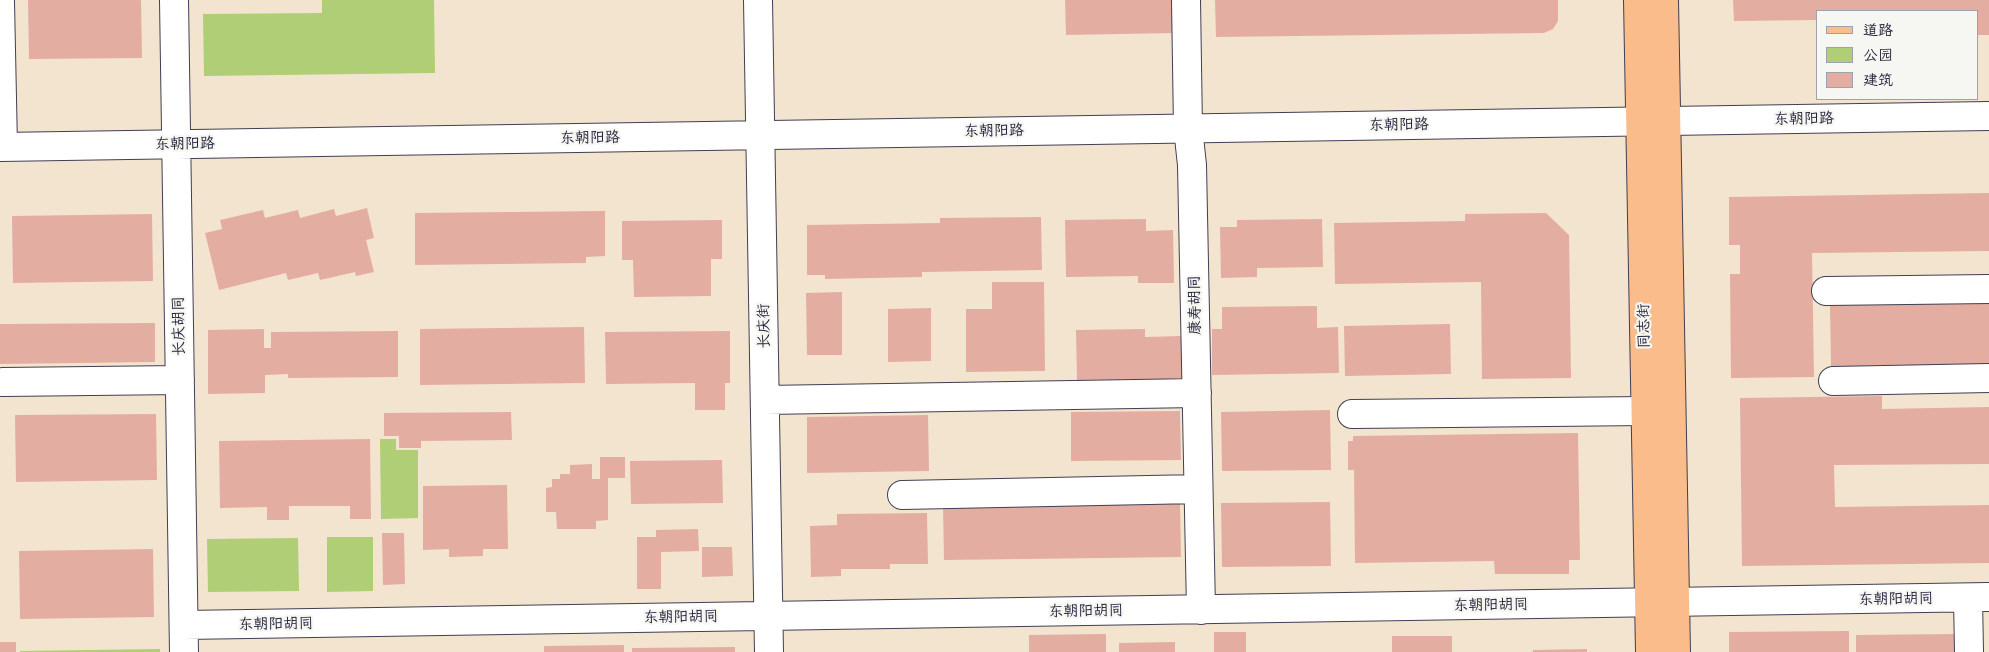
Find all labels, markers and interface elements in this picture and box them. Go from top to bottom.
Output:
legend [1816,10,1979,100]
text: 道路 [1863,20,1893,39]
text: 公园 [1863,45,1893,64]
text: 建筑 [1863,70,1893,89]
street label: 东朝阳路 [1774,109,1834,129]
street label: 东朝阳路 [1369,115,1429,135]
street label: 东朝阳路 [964,121,1024,141]
street label: 东朝阳路 [560,128,620,148]
street label: 东朝阳路 [155,134,215,154]
street label: 康寿胡同 [1185,275,1205,335]
street label: 长庆胡同 [169,296,189,356]
street label: 长庆街 [755,303,773,349]
street label: 同志街 [1635,303,1653,349]
street label: 东朝阳胡同 [1858,589,1934,609]
street label: 东朝阳胡同 [1453,595,1529,615]
street label: 东朝阳胡同 [1048,601,1124,621]
street label: 东朝阳胡同 [643,607,719,627]
street label: 东朝阳胡同 [238,614,314,634]

